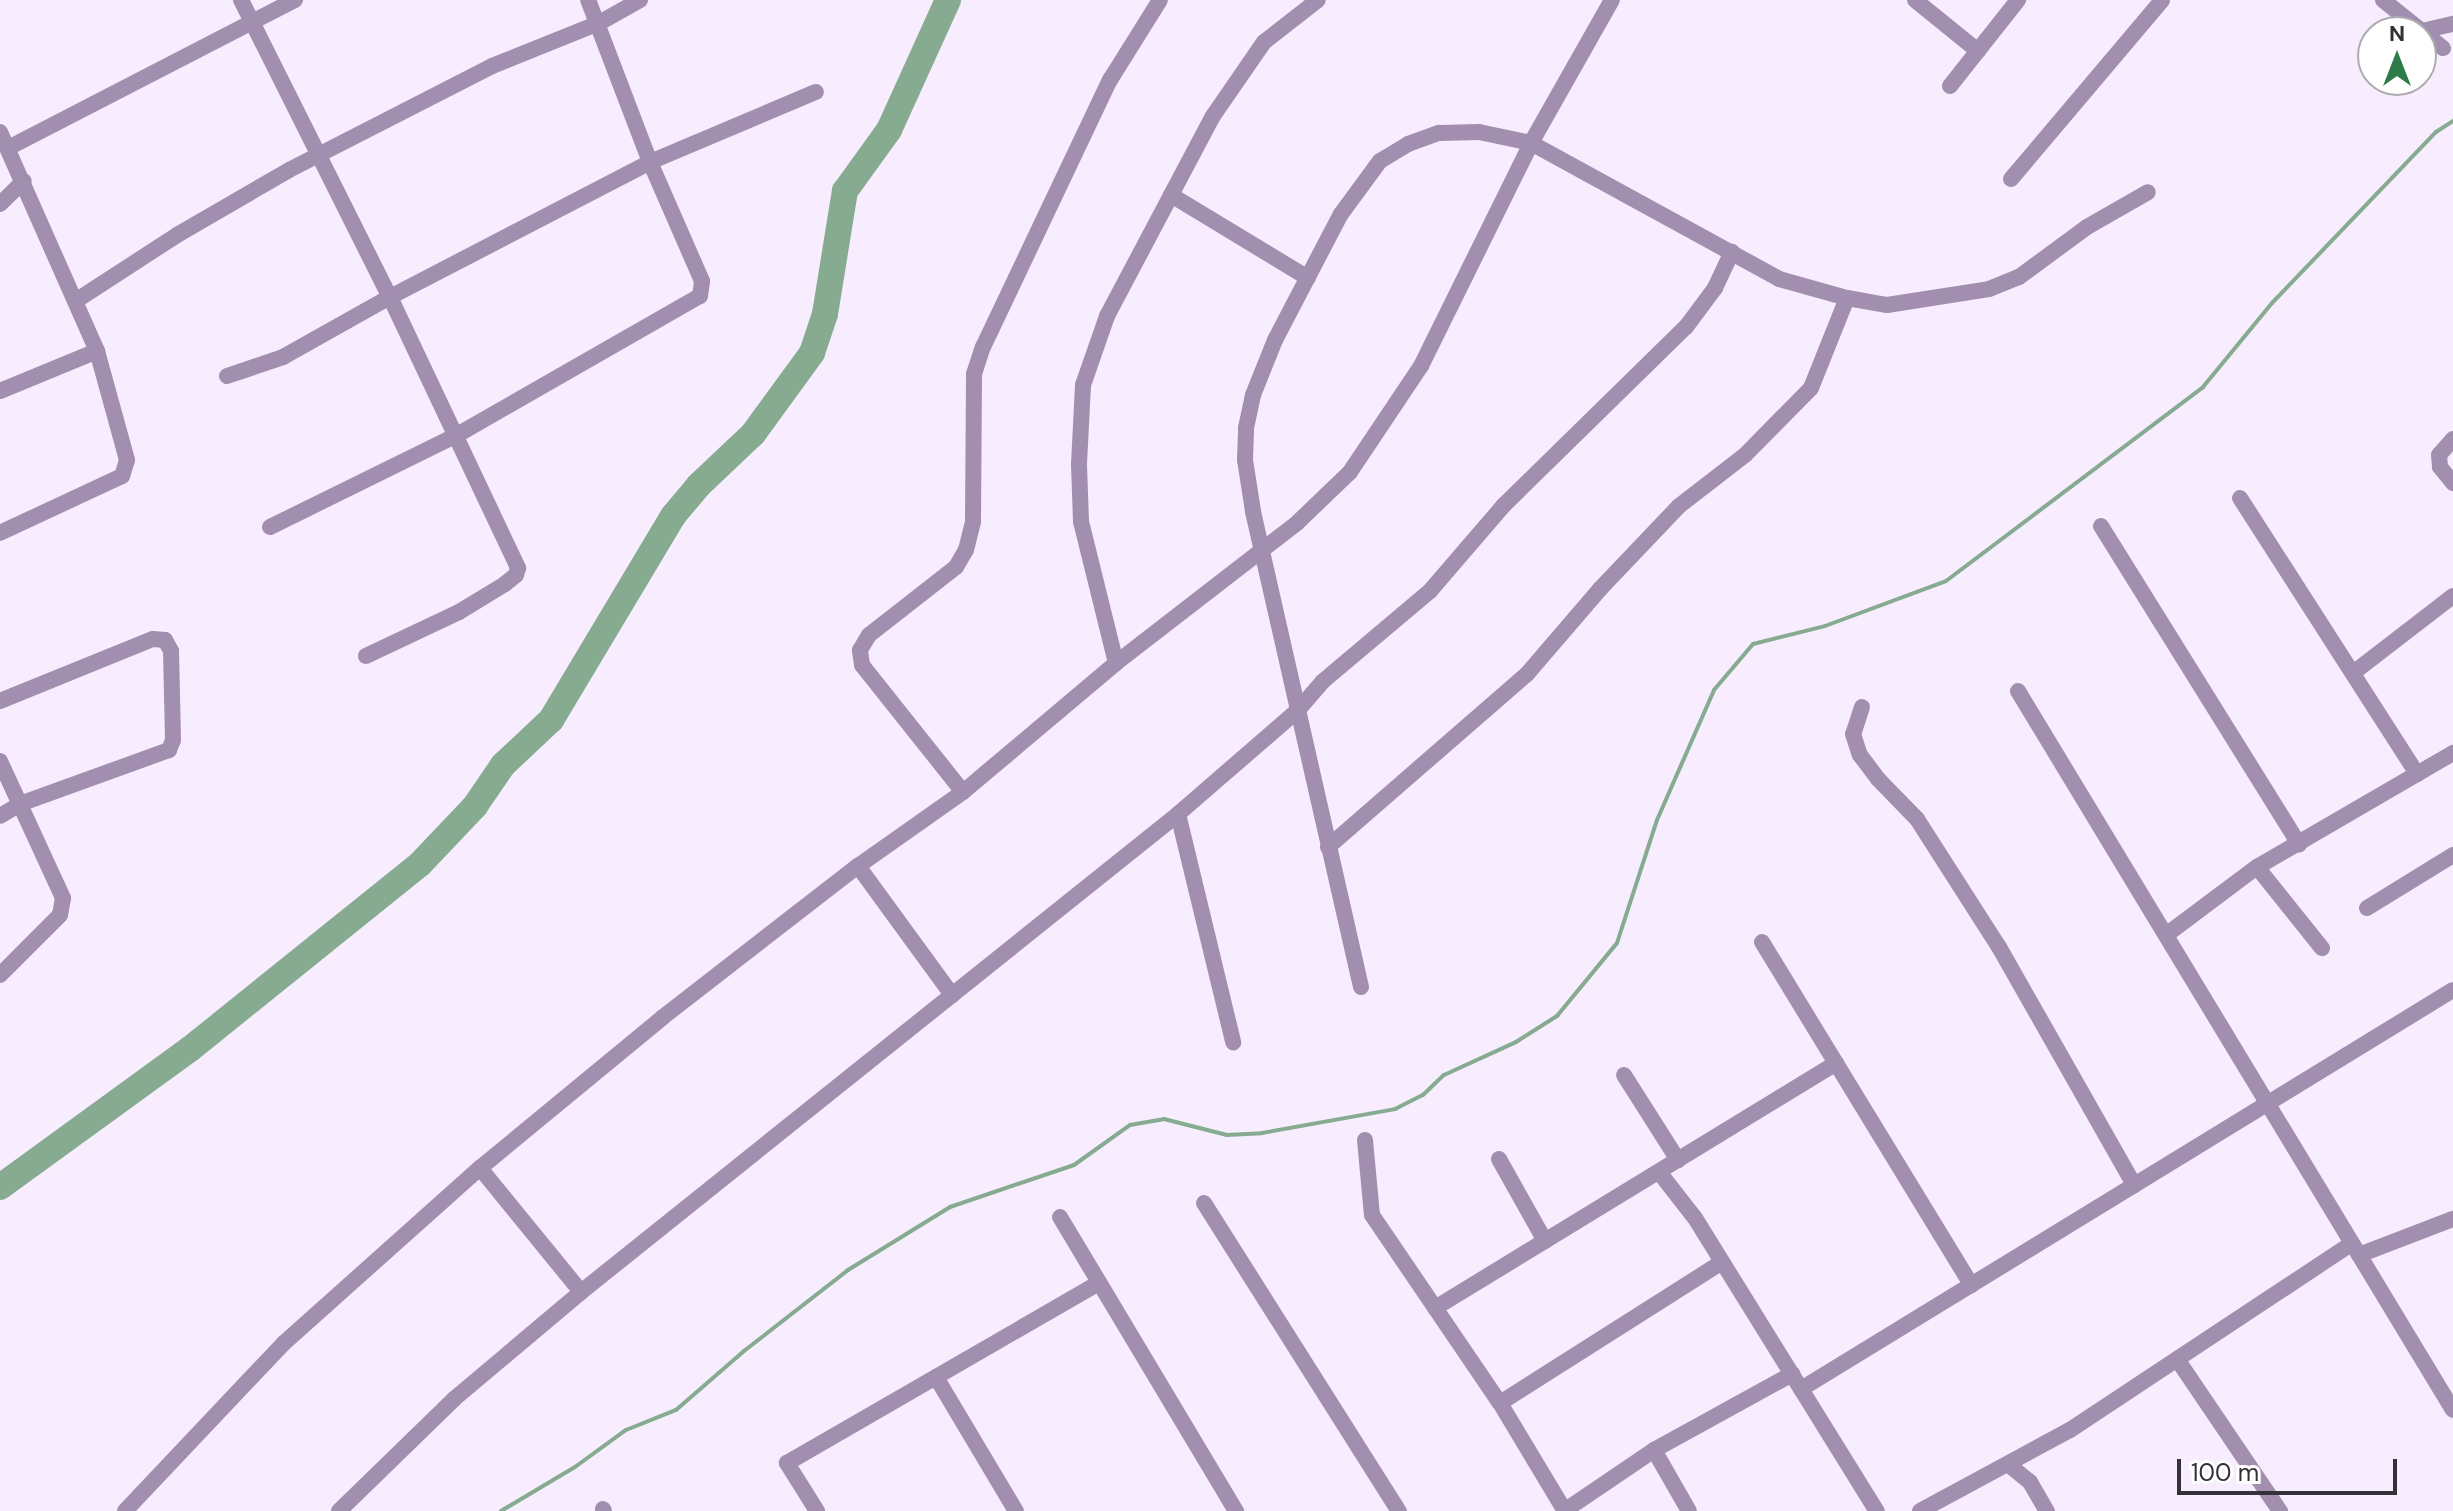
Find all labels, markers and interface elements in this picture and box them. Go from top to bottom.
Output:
north arrow [2357,16,2437,96]
text: N [2389,19,2405,48]
scale bar [2181,1443,2401,1493]
text: 100 m [2191,1457,2259,1488]

